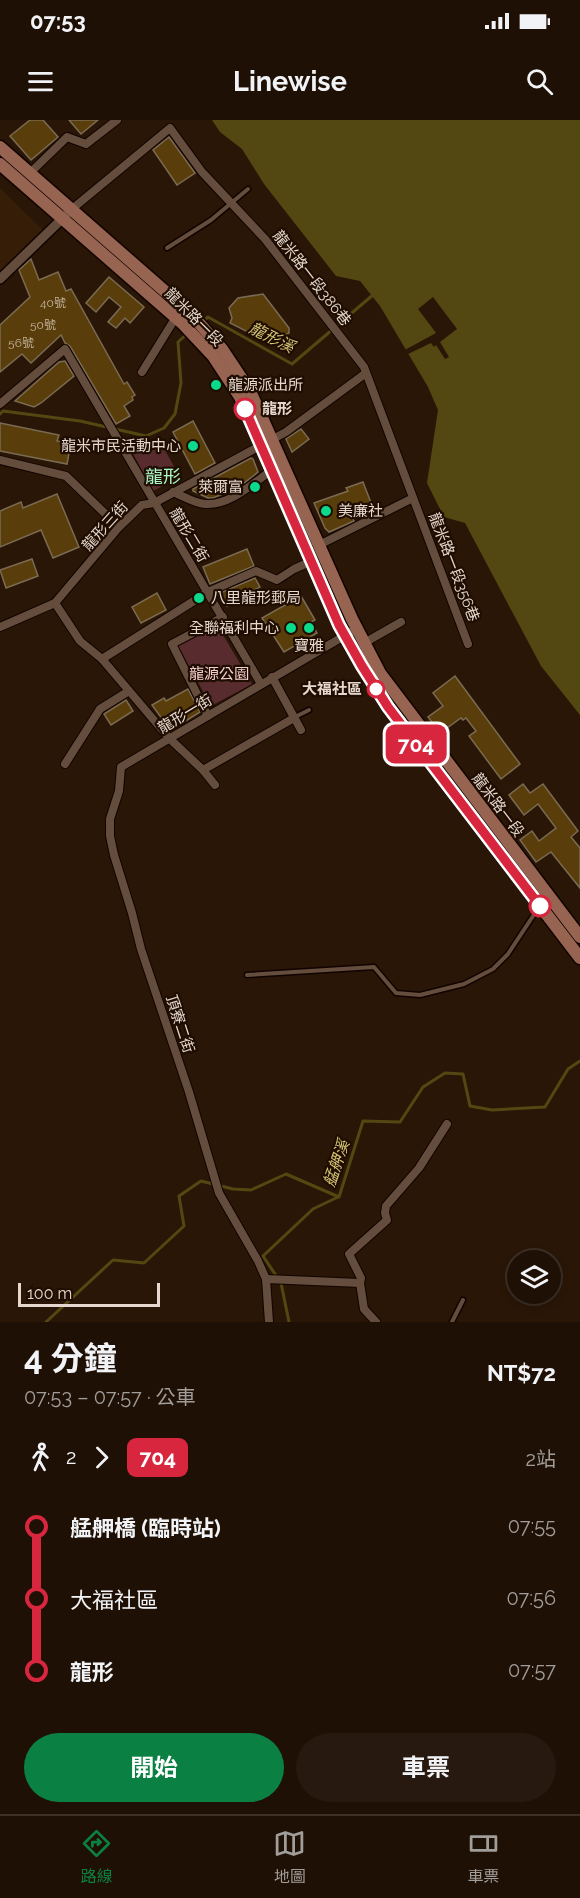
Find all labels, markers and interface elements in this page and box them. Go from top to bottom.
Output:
text: 07:53 [30,8,86,34]
icon: menu [24,65,57,98]
icon: search [523,65,556,98]
text: Linewise [233,66,347,97]
street label: 龍米路一段386巷 [269,227,355,329]
street label: 龍米路一段 [161,284,227,350]
house number: 40號 [40,296,66,310]
house number: 50號 [30,318,56,332]
water label: 龍形溪 [246,318,299,357]
house number: 56號 [8,336,34,350]
place label: 龍源派出所 [228,376,303,394]
marker: 龍源派出所 [209,378,223,392]
marker: 龍形 [234,398,256,420]
place label: 龍形 [262,400,292,418]
place label: 龍米市民活動中心 [61,437,181,455]
marker: 龍米市民活動中心 [186,439,200,453]
district label: 龍形 [145,466,181,487]
place label: 萊爾富 [198,478,243,496]
marker: 萊爾富 [248,480,262,494]
street label: 龍形三街 [78,498,132,554]
place label: 美廉社 [338,502,383,520]
marker: 美廉社 [319,504,333,518]
street label: 龍形二街 [166,505,212,565]
street label: 龍米路一段356巷 [425,510,483,624]
place label: 八里龍形郵局 [211,589,301,607]
marker: 八里龍形郵局 [192,591,206,605]
place label: 全聯福利中心 [189,619,279,637]
marker: 全聯福利中心 [284,621,298,635]
marker: 寶雅 [302,621,316,635]
place label: 寶雅 [294,637,324,655]
park label: 龍源公園 [189,665,249,683]
place label: 大福社區 [302,680,362,698]
marker: 大福社區 [367,680,385,698]
street label: 龍形一街 [155,691,215,737]
line badge: 704 [382,724,450,764]
text: 704 [398,732,434,757]
street label: 龍米路一段 [468,770,528,840]
unlabelled marker [529,895,551,917]
street label: 頂寮二街 [162,993,198,1055]
water label: 艋舺溪 [320,1135,354,1189]
map controls [507,1250,561,1304]
button: layers [507,1250,561,1304]
scale bar [18,1280,160,1308]
text: 100 m [27,1284,72,1303]
text: 4 分鐘 [24,1339,117,1378]
text: NT$72 [487,1360,556,1386]
text: 07:53 – 07:57 · 公車 [24,1385,196,1409]
icon: walk [24,1441,57,1474]
icon: forward [85,1441,118,1474]
text: 2 [66,1445,76,1469]
text: 704 [139,1445,176,1470]
text: 2站 [526,1447,556,1471]
text: 07:55 [508,1514,556,1538]
text: 艋舺橋 (臨時站) [70,1515,221,1541]
text: 07:56 [506,1586,556,1610]
text: 大福社區 [70,1587,158,1613]
text: 07:57 [508,1658,556,1682]
text: 龍形 [70,1659,114,1685]
button: 開始 [24,1733,284,1802]
button: 車票 [296,1733,556,1802]
tab: 路線 [80,1827,113,1887]
tab: 地圖 [273,1827,306,1887]
tab: 車票 [467,1827,500,1887]

